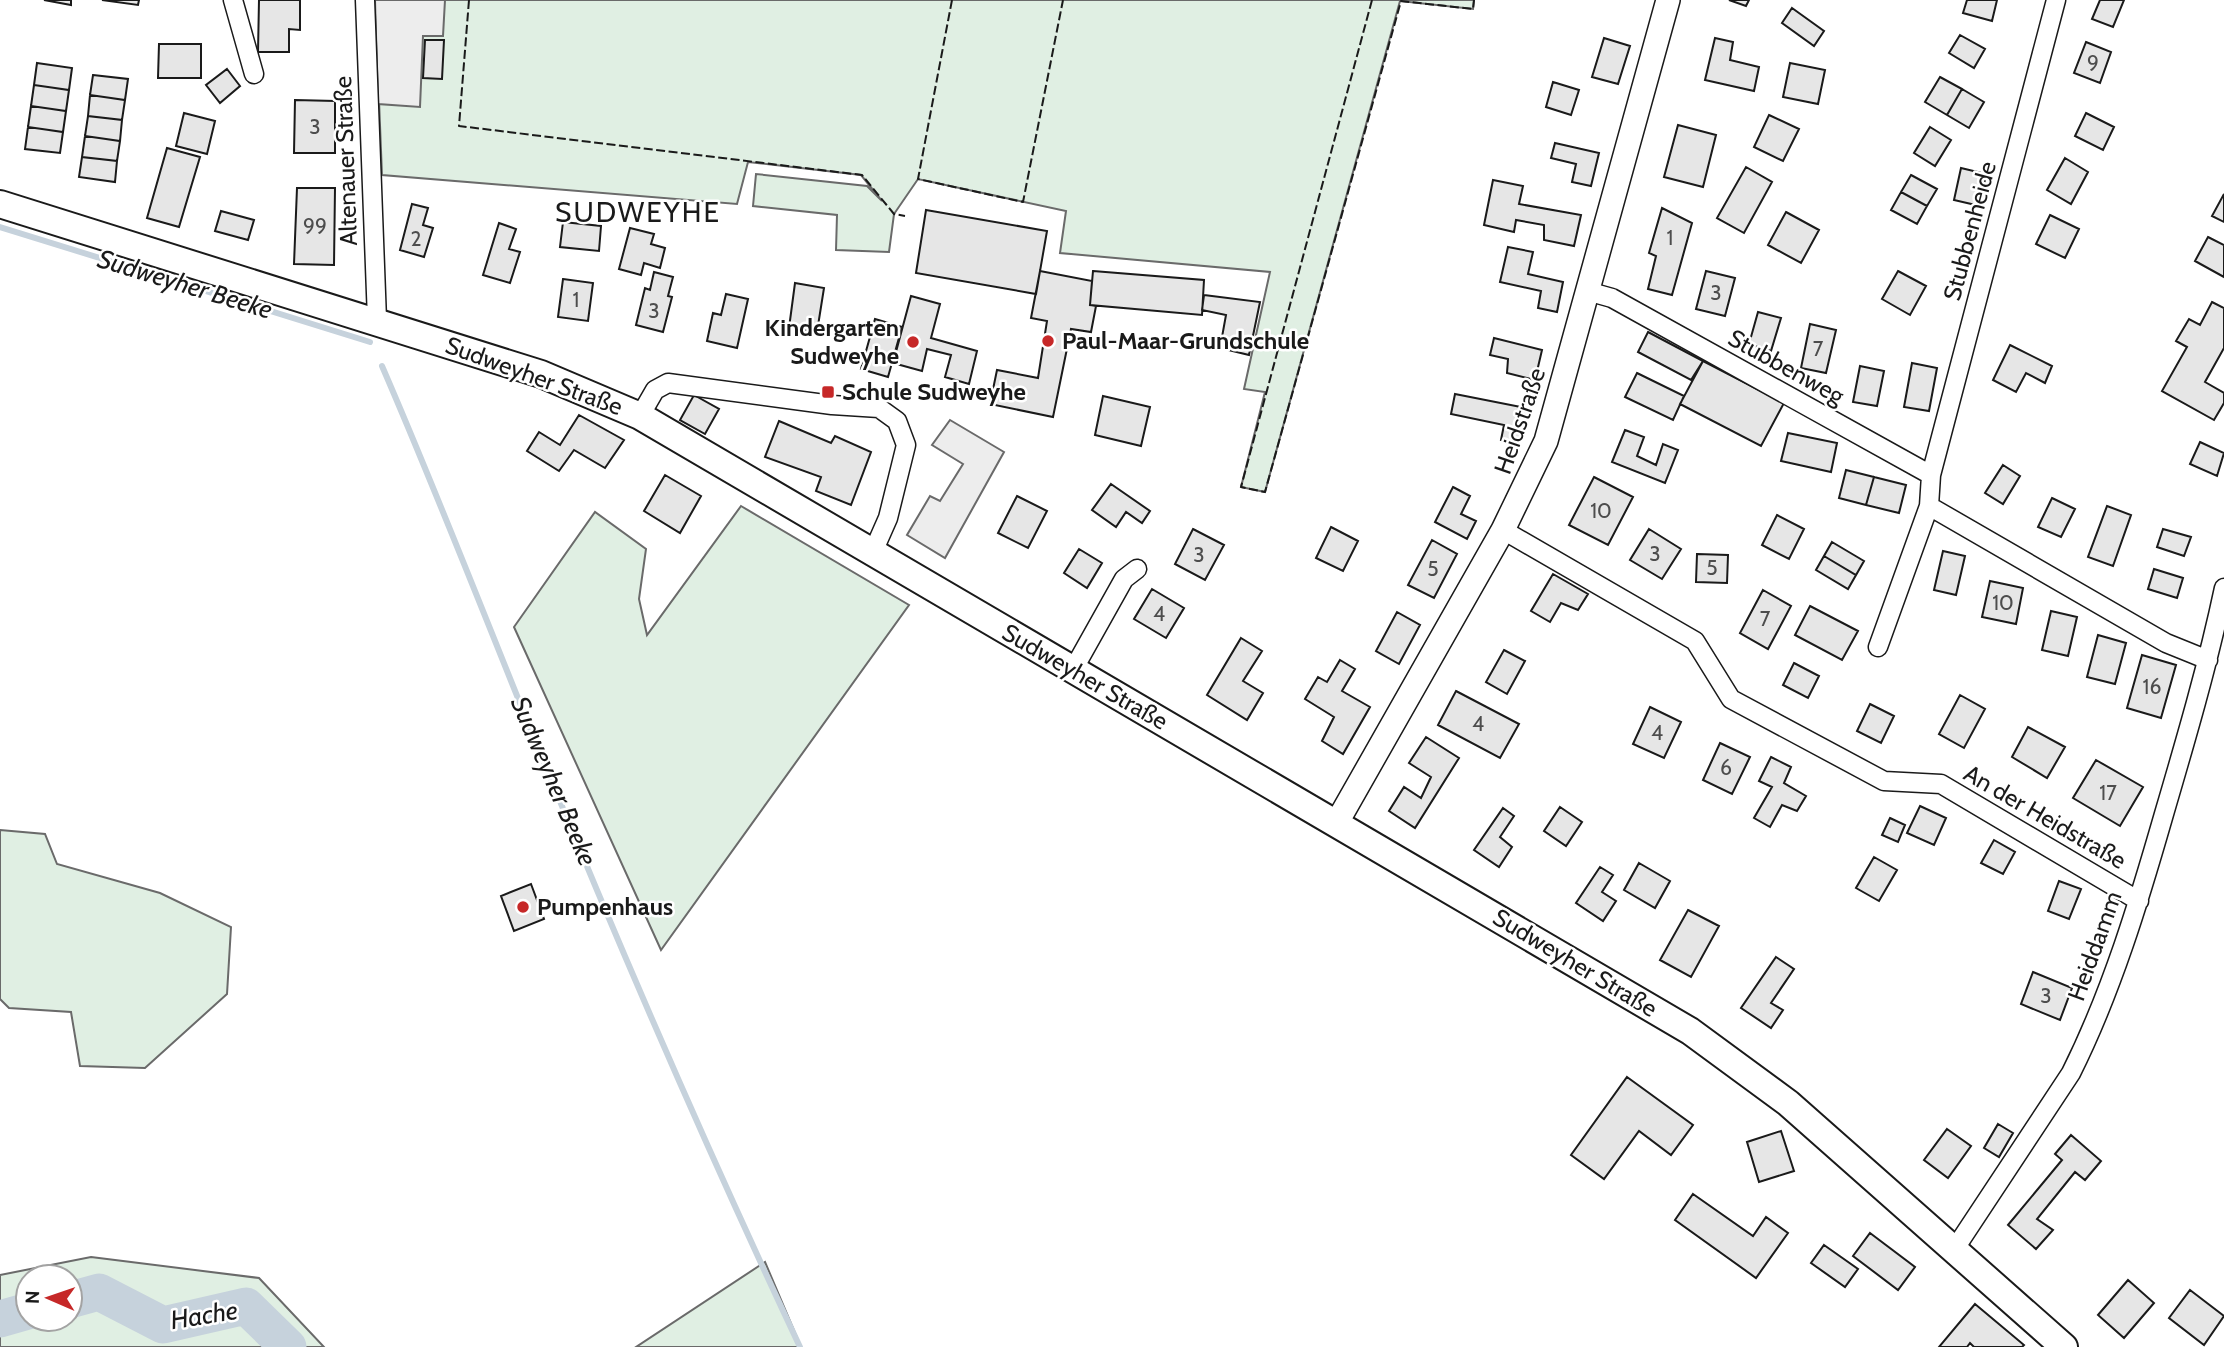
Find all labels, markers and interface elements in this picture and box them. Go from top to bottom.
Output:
house number: 9 [2087,50,2099,75]
street label: Altenauer Straße [328,76,363,246]
house number: 3 [309,114,321,139]
street label: Stubbenheide [1937,158,2002,304]
district label: SUDWEYHE [555,195,721,229]
house number: 99 [303,213,327,238]
house number: 1 [1667,225,1673,250]
house number: 2 [410,226,422,251]
water label: Sudweyher Beeke [94,242,276,326]
house number: 3 [1710,280,1722,305]
house number: 1 [573,287,579,312]
house number: 3 [648,298,660,323]
place label: Kindergarten Sudweyhe [765,313,899,370]
street label: Stubbenweg [1723,323,1850,411]
place label: Paul-Maar-Grundschule [1062,326,1309,355]
street label: Sudweyher Straße [442,330,627,421]
marker: Paul-Maar-Grundschule [1040,333,1056,349]
marker: Kindergarten Sudweyhe [905,334,921,350]
house number: 7 [1813,336,1824,361]
street label: Heidstraße [1488,364,1551,478]
place label: Schule Sudweyhe [842,377,1026,406]
marker: Schule Sudweyhe [820,384,836,400]
house number: 10 [1590,498,1612,523]
house number: 3 [1649,541,1661,566]
house number: 3 [1193,542,1205,567]
house number: 5 [1706,555,1718,580]
house number: 5 [1427,556,1439,581]
house number: 10 [1992,590,2014,615]
house number: 4 [1153,601,1165,626]
house number: 7 [1760,606,1771,631]
street label: Sudweyher Straße [997,617,1173,736]
house number: 16 [2143,674,2161,699]
water label: Sudweyher Beeke [504,692,604,871]
house number: 4 [1472,711,1484,736]
house number: 4 [1651,720,1663,745]
house number: 6 [1720,755,1732,780]
street label: An der Heidstraße [1959,758,2132,875]
house number: 17 [2099,780,2117,805]
street label: Heiddamm [2061,887,2128,1004]
place label: Pumpenhaus [537,892,673,921]
marker: Pumpenhaus [515,899,531,915]
street label: Sudweyher Straße [1488,902,1663,1023]
house number: 3 [2040,983,2052,1008]
north arrow [14,1263,84,1333]
text: N [21,1290,44,1305]
water label: Hache [168,1294,240,1336]

